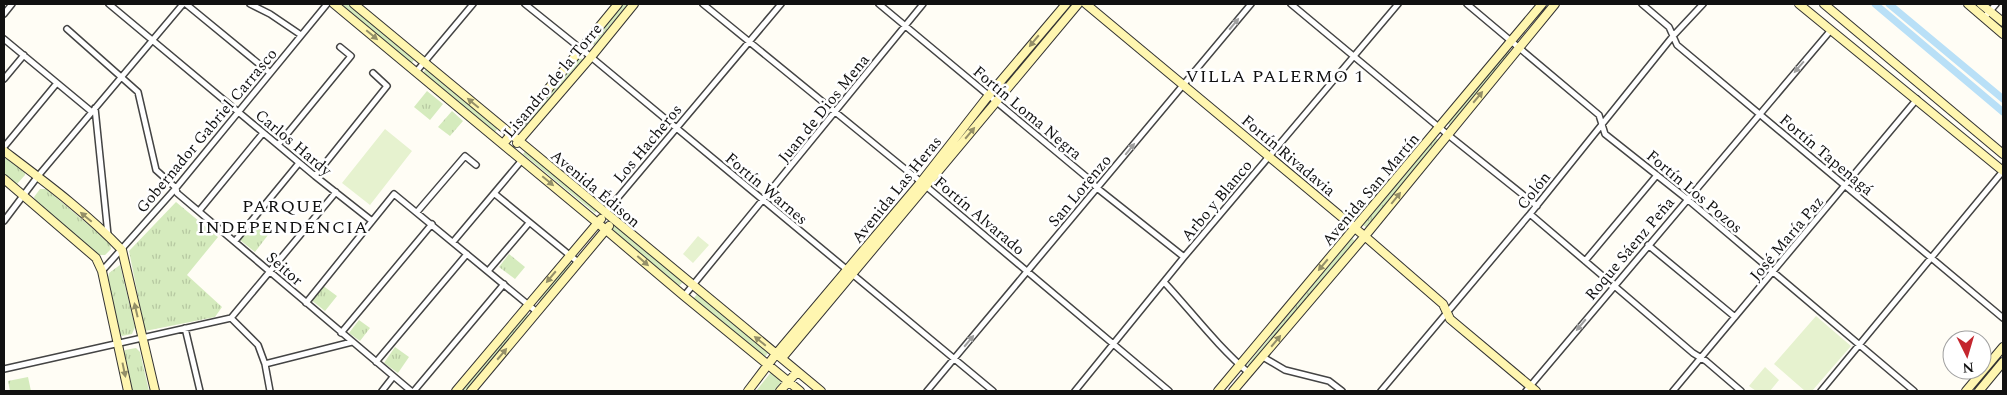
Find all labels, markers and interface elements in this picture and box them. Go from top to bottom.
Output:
street label: Lisandro de la Torre [497,18,608,143]
one-way arrow [1228,18,1239,31]
one-way arrow [365,29,378,40]
one-way arrow [1029,34,1040,47]
street label: Gobernador Gabriel Carrasco [130,43,283,218]
street label: Juan de Dios Mena [772,49,875,168]
street label: Fortín Loma Negra [968,60,1087,166]
one-way arrow [1794,61,1805,74]
district label: VILLA PALERMO 1 [1185,63,1365,90]
one-way arrow [1473,90,1484,103]
one-way arrow [467,98,479,109]
street label: Los Hacheros [607,99,688,189]
street label: Carlos Hardy [250,103,338,183]
street label: Fortín Tapenagá [1774,108,1879,202]
street label: Fortín Rivadavia [1236,109,1341,203]
one-way arrow [964,126,975,139]
street label: Avenida San Martín [1316,128,1425,251]
street label: Avenida Las Heras [846,131,948,249]
one-way arrow [1124,143,1135,156]
street label: Avenida Édison [545,144,646,234]
street label: Fortín Los Pozos [1641,144,1748,239]
street label: Fortín Warnes [720,147,813,231]
street label: San Lorenzo [1042,149,1117,232]
street label: Arbo y Blanco [1175,155,1258,247]
street label: Colón [1511,166,1557,215]
street label: Fortín Alvarado [929,170,1030,261]
one-way arrow [541,176,554,187]
street label: Roque Sáenz Peña [1579,191,1681,306]
street label: José María Paz [1744,191,1830,287]
one-way arrow [1390,192,1401,205]
district label: PARQUE INDEPENDENCIA [198,193,369,241]
one-way arrow [80,211,93,222]
street label: Seitor [261,246,308,292]
one-way arrow [636,256,649,267]
one-way arrow [1318,258,1329,271]
one-way arrow [545,271,557,283]
one-way arrow [132,302,140,317]
one-way arrow [1576,318,1587,331]
north arrow [1942,330,1992,380]
one-way arrow [964,334,975,347]
one-way arrow [753,335,766,346]
one-way arrow [1271,335,1282,348]
one-way arrow [496,348,507,360]
text: N [1961,356,1975,378]
one-way arrow [120,362,128,378]

